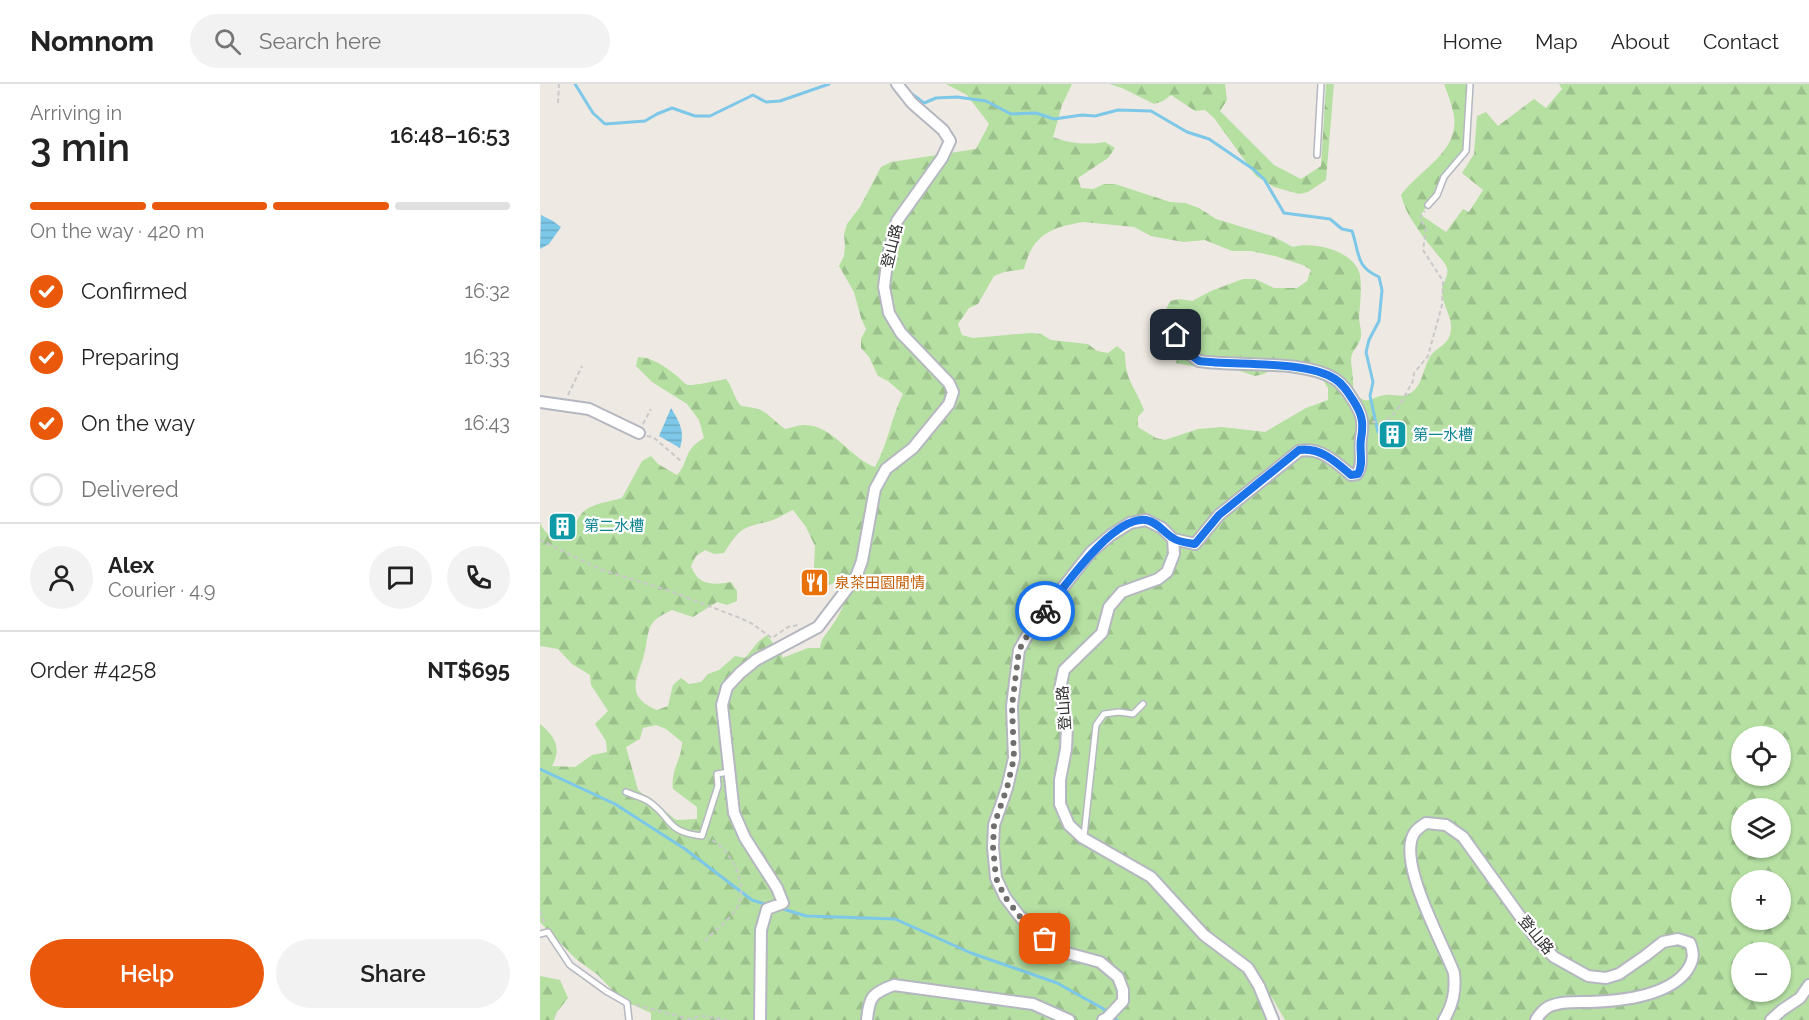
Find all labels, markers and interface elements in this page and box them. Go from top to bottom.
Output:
search box [190,14,610,68]
text: Nomnom [30,25,154,58]
icon: search [211,25,244,58]
text: Search here [259,28,381,54]
text: Home [1443,29,1502,54]
text: Map [1535,29,1578,54]
text: About [1611,29,1670,54]
text: Contact [1703,29,1779,54]
text: Arriving in [30,101,122,125]
text: 16:48–16:53 [390,122,510,148]
text: 3 min [30,124,130,170]
text: On the way · 420 m [30,219,204,243]
street label: 登山路 [878,222,906,270]
icon: check [30,275,63,308]
text: Confirmed [81,278,188,304]
text: 16:32 [465,279,510,303]
pin [1150,309,1201,360]
icon: home [1159,318,1192,351]
icon: check [30,341,63,374]
text: Preparing [81,344,179,370]
text: 16:33 [464,345,510,369]
icon: check [30,407,63,440]
text: On the way [81,410,195,436]
text: 16:43 [464,411,510,435]
building icon: 第一水槽 [1376,419,1408,451]
place label: 第一水槽 [1413,426,1473,444]
text: Delivered [81,476,179,502]
building icon: 第二水槽 [547,510,579,542]
place label: 第二水槽 [584,517,644,535]
button: person [30,546,93,609]
button: chat [369,546,432,609]
button: phone [447,546,510,609]
text: Alex [108,552,154,578]
restaurant icon: 泉茶田園閒情 [798,567,830,599]
place label: 泉茶田園閒情 [835,574,925,592]
text: Courier · 4.9 [108,578,216,602]
courier [1015,581,1075,641]
icon: bike [1029,595,1062,628]
text: Order #4258 [30,657,157,683]
text: NT$695 [427,657,510,683]
street label: 登山路 [1053,685,1075,731]
map controls [1731,726,1791,1002]
button: locate [1731,726,1791,786]
button: layers [1731,798,1791,858]
button: + [1731,870,1791,930]
street label: 登山路 [1515,912,1557,958]
pin [1019,913,1070,964]
icon: bag [1028,922,1061,955]
button: Help [30,939,264,1008]
button: Share [276,939,510,1008]
button: − [1731,942,1791,1002]

